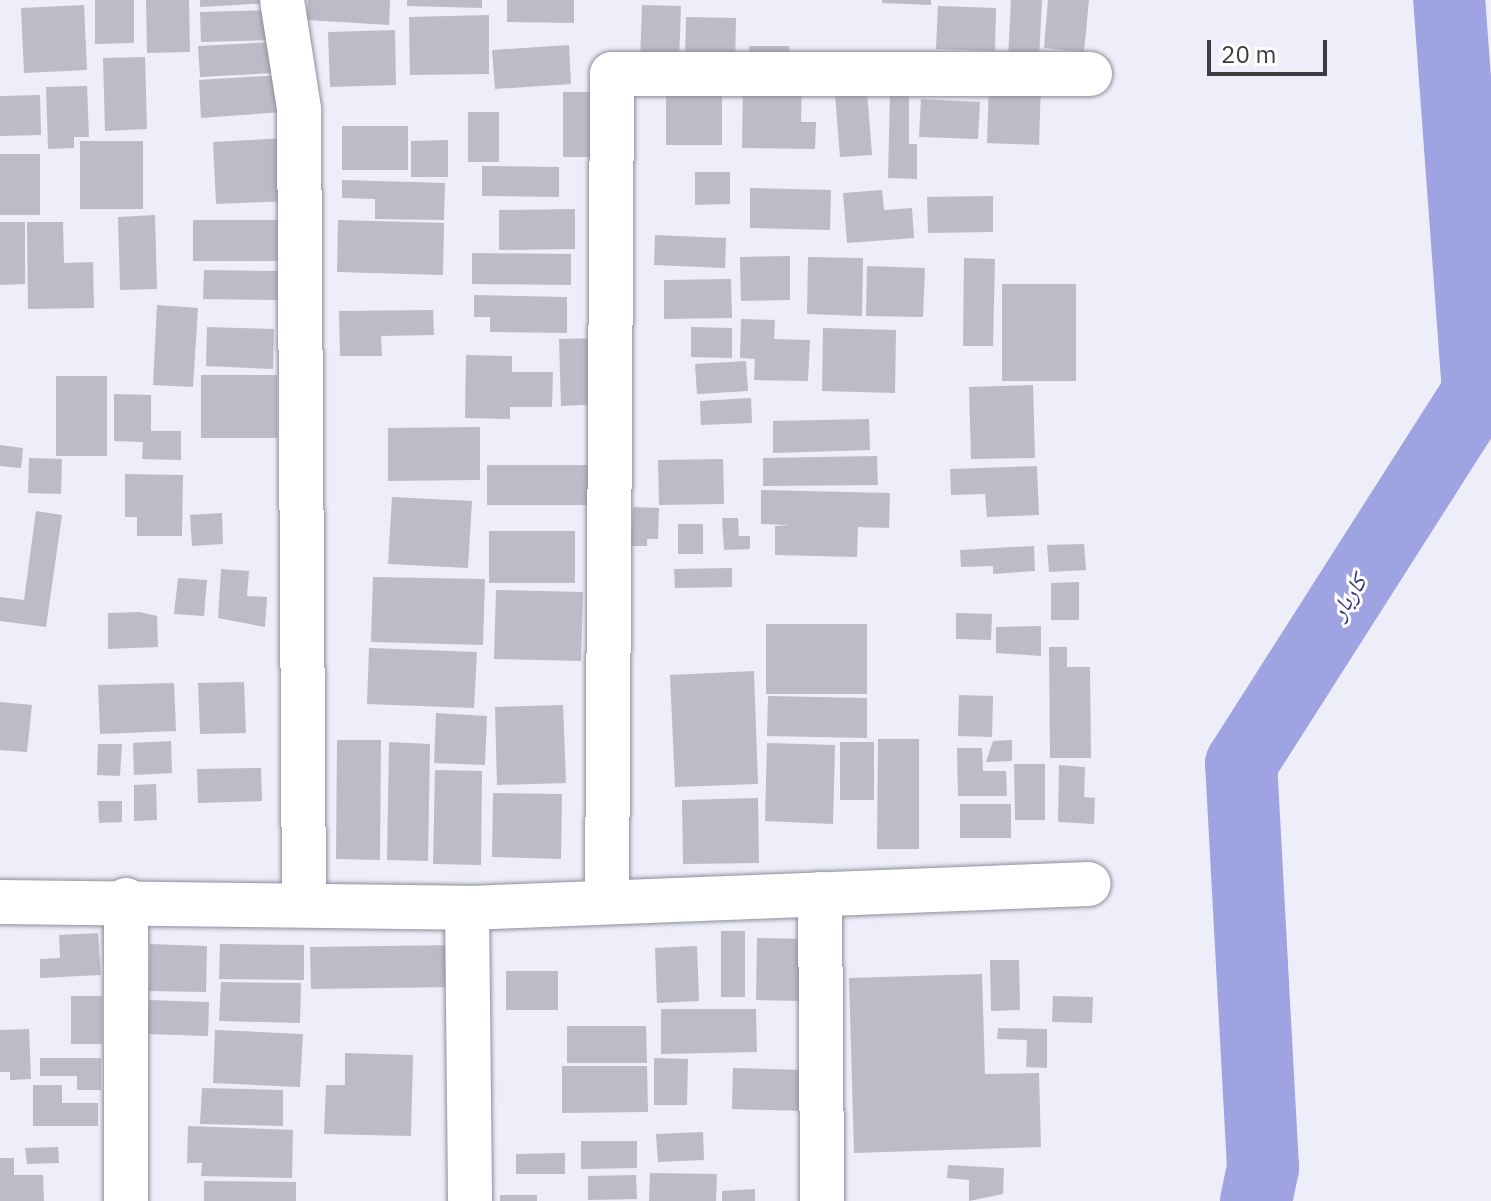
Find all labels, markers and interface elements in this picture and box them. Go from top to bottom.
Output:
scale bar [1211,24,1331,74]
text: 20 m [1221,38,1276,70]
water label: کاربار [1323,569,1373,625]

